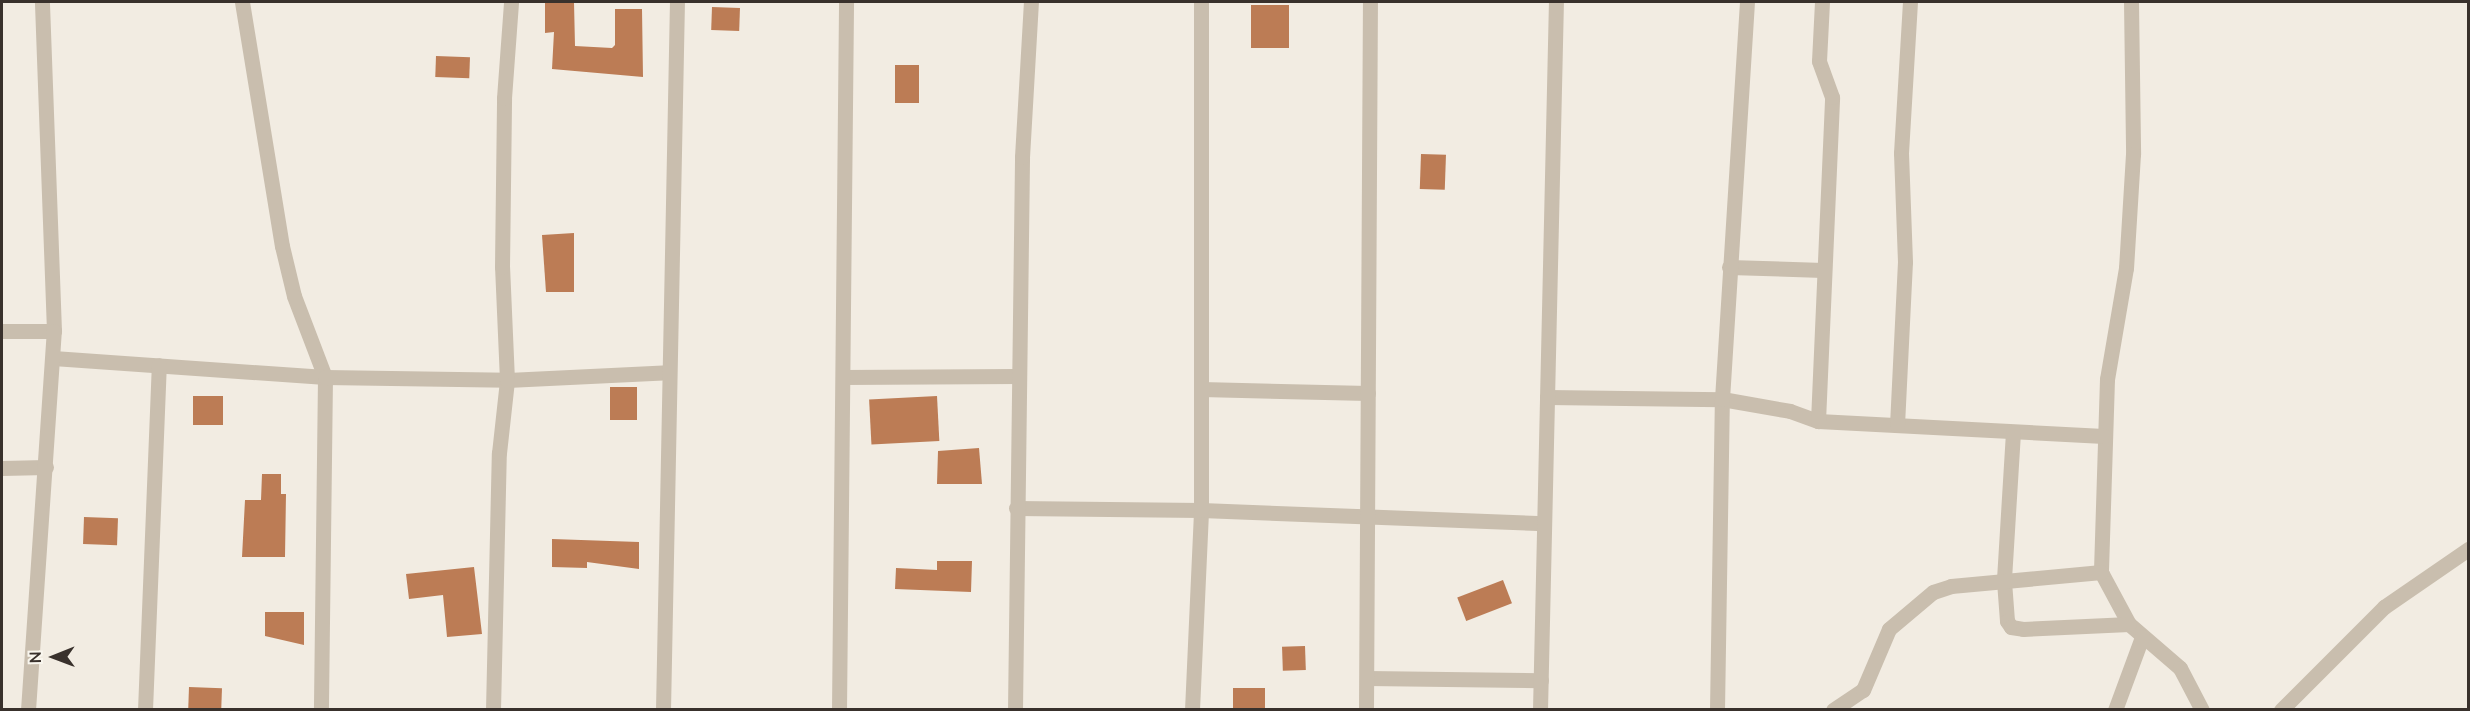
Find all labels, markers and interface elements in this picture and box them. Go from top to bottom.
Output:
north arrow [24,627,84,687]
text: N [25,651,47,663]

